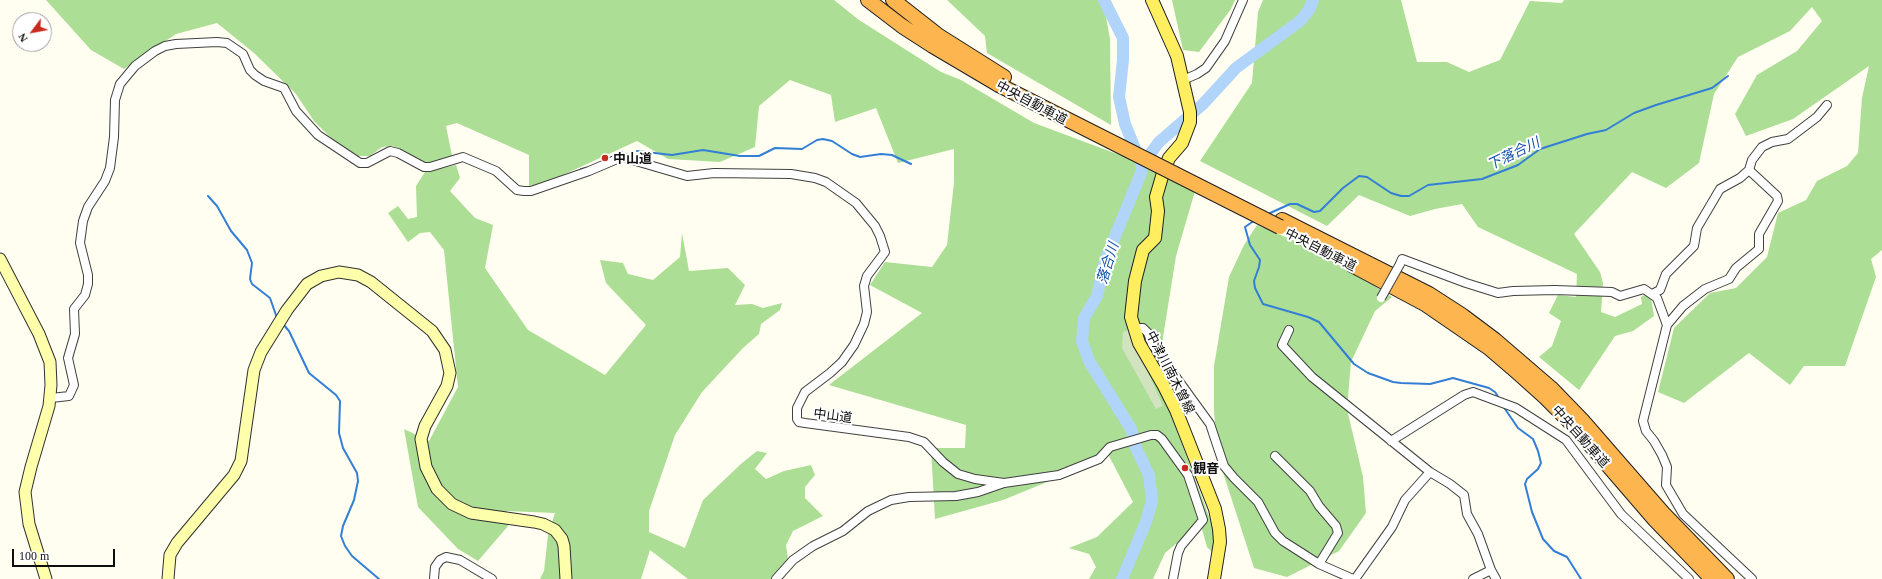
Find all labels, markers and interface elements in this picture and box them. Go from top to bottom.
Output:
north arrow [12,12,52,52]
text: N [15,31,30,44]
street label: 中央自動車道 [994,77,1070,127]
water label: 下落合川 [1484,133,1542,173]
place label: 中山道 [613,150,652,166]
marker: 中山道 [600,153,610,163]
street label: 中央自動車道 [1283,224,1359,274]
water label: 落合川 [1093,240,1121,286]
street label: 中津川南木曽線 [1143,328,1199,416]
street label: 中央自動車道 [1549,402,1613,470]
street label: 中山道 [813,405,853,425]
place label: 観音 [1193,460,1219,476]
marker: 観音 [1180,463,1190,473]
scale bar [14,541,117,567]
text: 100 m [19,549,49,563]

